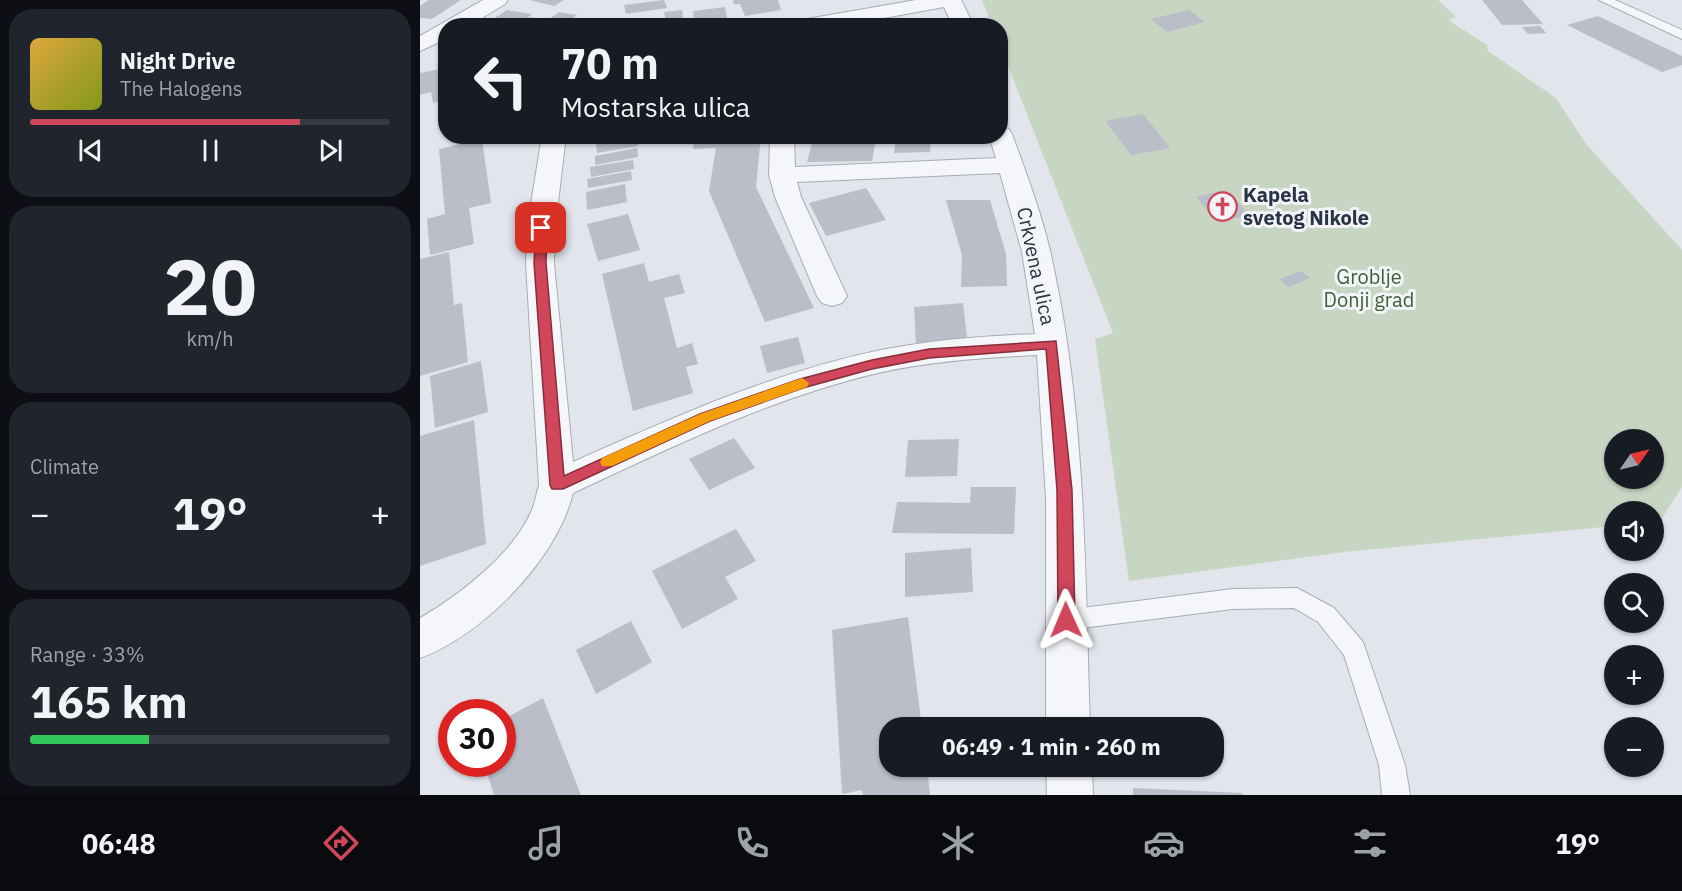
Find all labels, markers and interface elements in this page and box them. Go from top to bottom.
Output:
text: 70 m [561,36,659,91]
icon: left [462,42,540,120]
text: Night Drive [120,46,236,75]
text: The Halogens [120,75,242,102]
text: Mostarska ulica [561,89,750,124]
icon: previous [74,134,107,167]
icon: pause [194,134,227,167]
icon: next [314,134,347,167]
place label: Kapela svetog Nikole [1243,181,1369,231]
church icon: Kapela svetog Nikole [1206,190,1238,222]
pin [515,202,566,253]
street label: Crkvena ulica [1011,204,1062,328]
icon: arrive [524,211,557,244]
text: 20 [163,235,257,336]
park label: Groblje Donji grad [1324,263,1414,313]
text: km/h [186,325,234,352]
north arrow [1604,429,1664,489]
map controls [1604,429,1664,777]
text: Climate [30,453,99,480]
text: 19° [172,484,248,542]
text: − [30,492,50,535]
text: + [370,492,390,535]
button: sound [1604,501,1664,561]
button: search [1604,573,1664,633]
position arrow [1034,588,1098,652]
text: Range · 33% [30,641,145,668]
button: + [1604,645,1664,705]
text: 165 km [30,672,188,730]
speed limit sign: 30 [438,699,516,777]
button: − [1604,717,1664,777]
text: 06:49 · 1 min · 260 m [942,732,1161,761]
icon: directions [320,822,362,864]
icon: music [525,822,567,864]
icon: phone [731,822,773,864]
icon: climate [937,822,979,864]
icon: car [1143,822,1185,864]
icon: filters [1349,822,1391,864]
text: 06:48 [82,826,156,861]
text: 19° [1555,826,1600,861]

